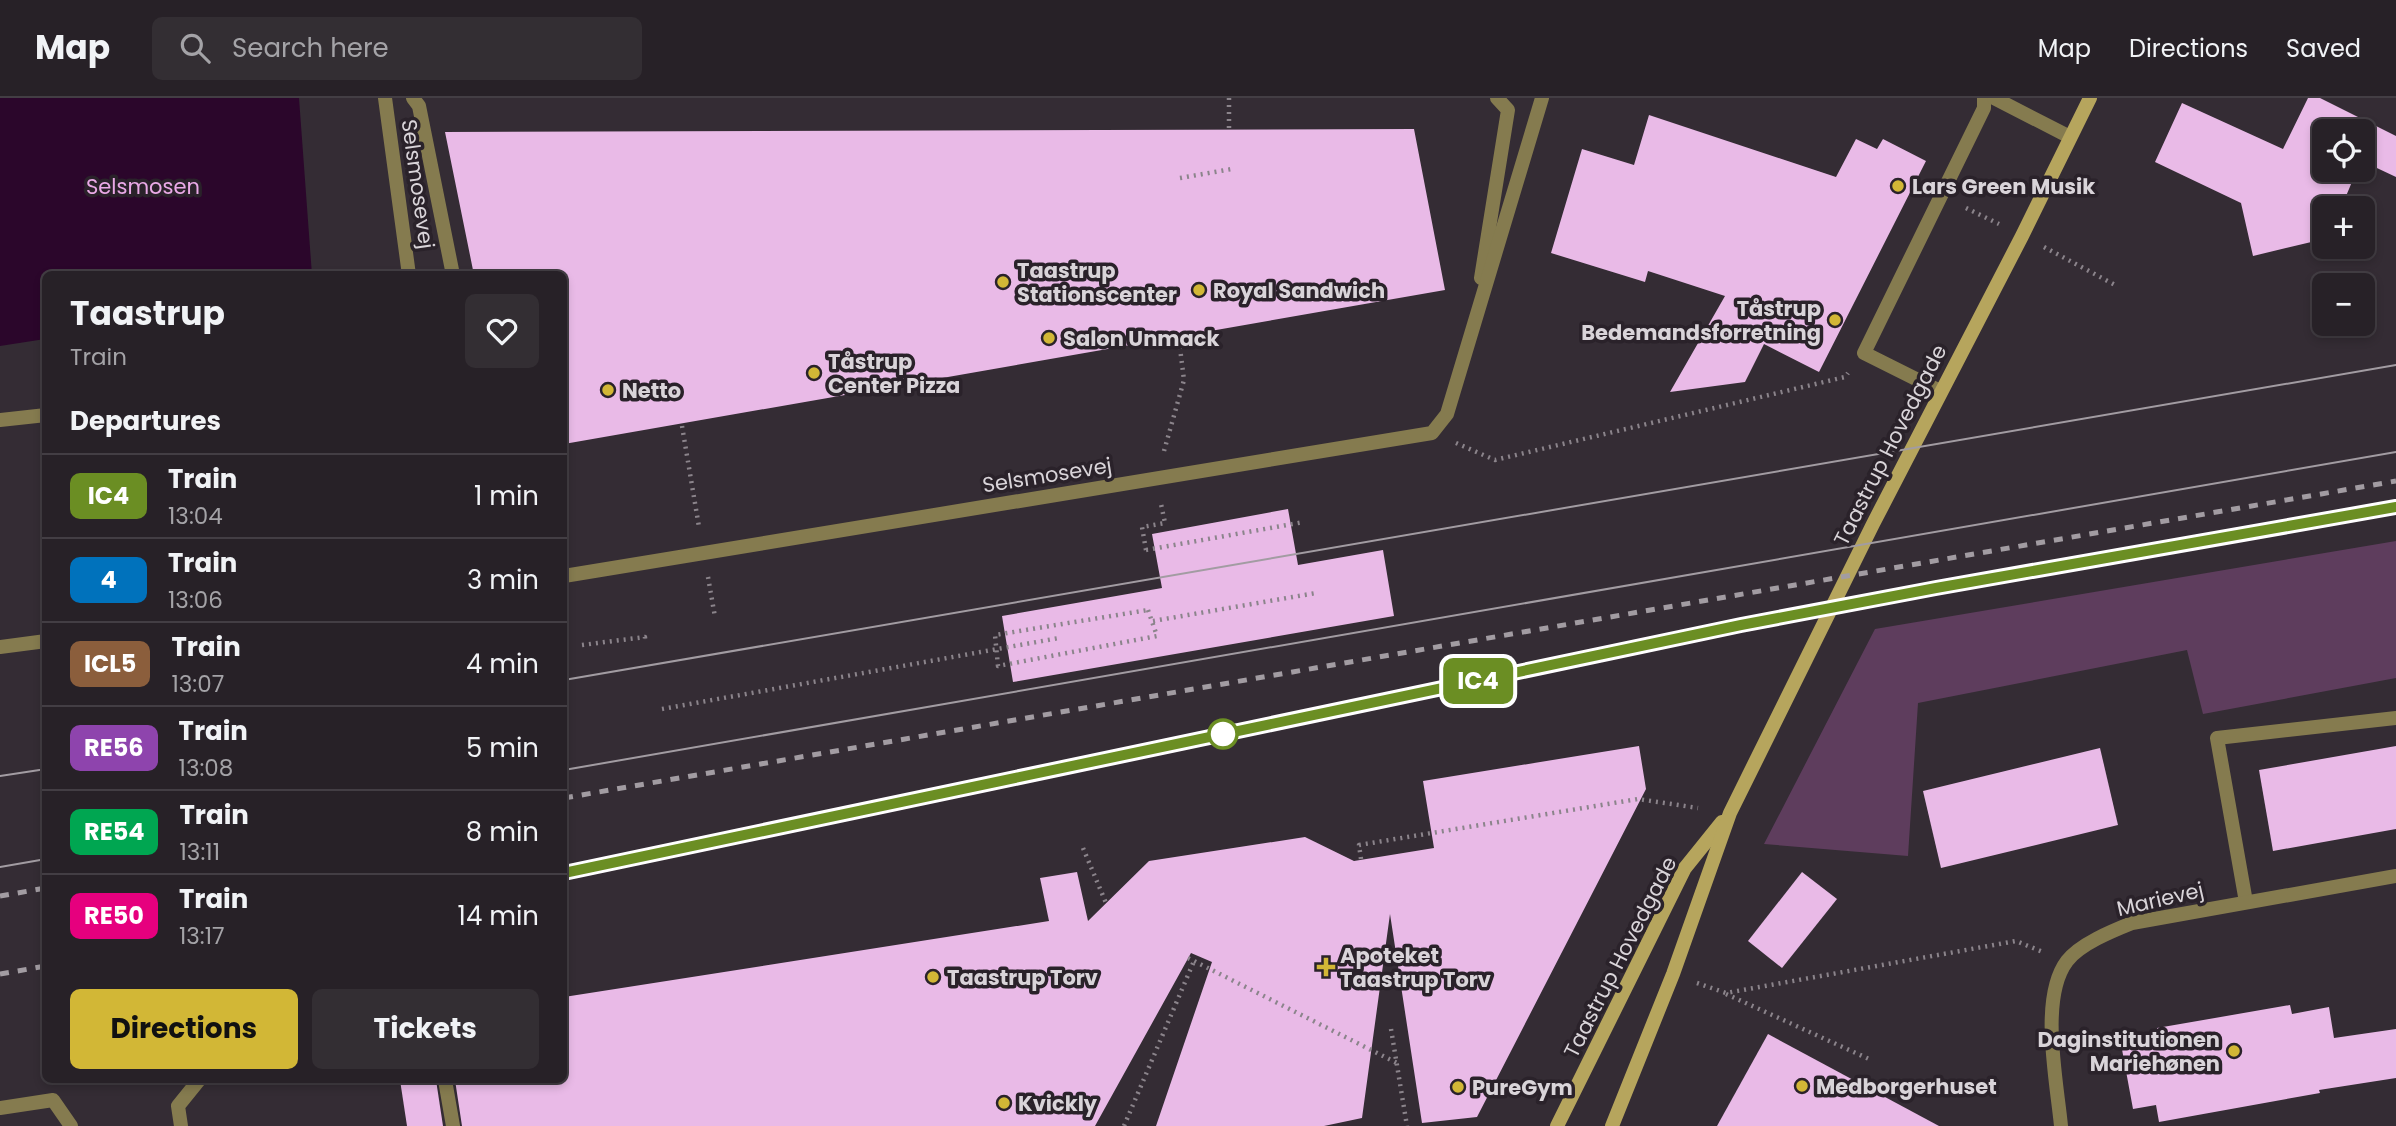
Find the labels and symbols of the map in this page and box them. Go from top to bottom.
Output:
street label: Selsmosevej [395,117,441,251]
park label: Selsmosen [86,172,200,201]
place label: Lars Green Musik [1912,172,2095,201]
marker: Lars Green Musik [1890,178,1906,194]
place label: Taastrup Stationscenter [1017,256,1177,309]
marker: Taastrup Stationscenter [995,274,1011,290]
place label: Royal Sandwich [1213,276,1385,305]
marker: Royal Sandwich [1191,282,1207,298]
place label: Tåstrup Bedemandsforretning [1581,294,1821,347]
marker: Tåstrup Bedemandsforretning [1827,312,1843,328]
place label: Salon Unmack [1063,324,1220,353]
marker: Salon Unmack [1041,330,1057,346]
street label: Taastrup Hovedgade [1827,340,1953,550]
place label: Tåstrup Center Pizza [828,347,960,400]
marker: Tåstrup Center Pizza [806,365,822,381]
place label: Netto [622,376,681,405]
marker: Netto [600,382,616,398]
street label: Selsmosevej [980,450,1114,500]
line badge: IC4 [1438,658,1518,704]
unlabelled marker [1208,719,1238,749]
street label: Taastrup Hovedgade [1557,852,1683,1062]
street label: Marievej [2114,875,2206,923]
place label: Apoteket Taastrup Torv [1340,941,1491,994]
marker: Apoteket Taastrup Torv [1318,959,1334,975]
place label: Taastrup Torv [947,963,1098,992]
marker: Taastrup Torv [925,969,941,985]
place label: Daginstitutionen Mariehønen [2037,1025,2220,1078]
marker: Daginstitutionen Mariehønen [2226,1043,2242,1059]
place label: Medborgerhuset [1816,1072,1997,1101]
place label: PureGym [1472,1073,1573,1102]
marker: Medborgerhuset [1794,1078,1810,1094]
marker: PureGym [1450,1079,1466,1095]
place label: Kvickly [1018,1089,1098,1118]
marker: Kvickly [996,1095,1012,1111]

